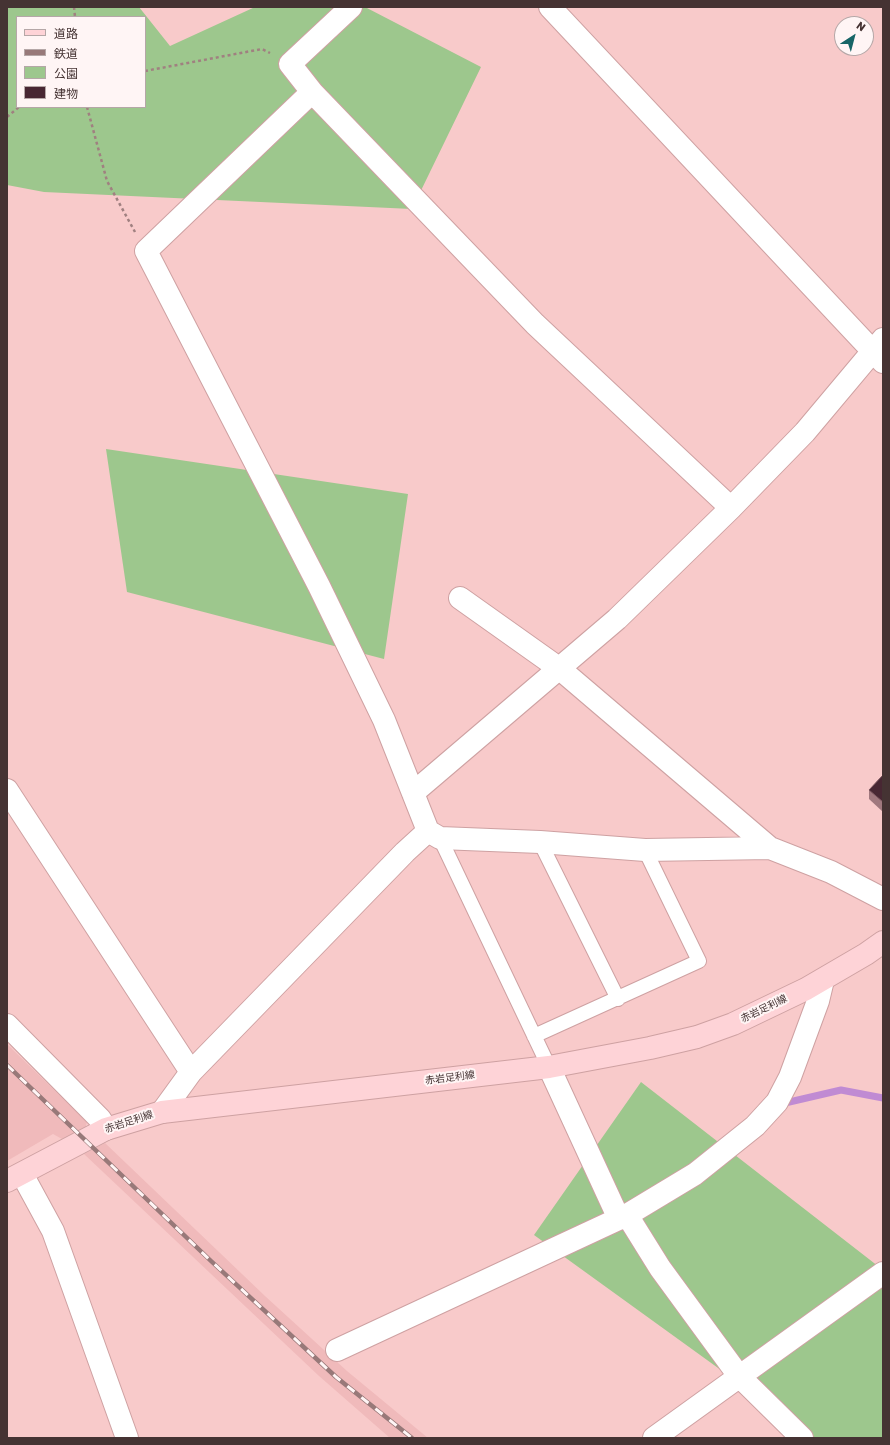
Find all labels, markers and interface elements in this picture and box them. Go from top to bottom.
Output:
legend [16,16,146,108]
north arrow [834,16,874,56]
text: N [854,19,868,34]
text: 道路 [54,27,78,41]
text: 鉄道 [54,47,78,61]
text: 公園 [54,67,78,81]
text: 建物 [54,87,78,101]
street label: 赤岩足利線 [739,993,789,1025]
street label: 赤岩足利線 [424,1069,476,1087]
street label: 赤岩足利線 [103,1109,155,1135]

